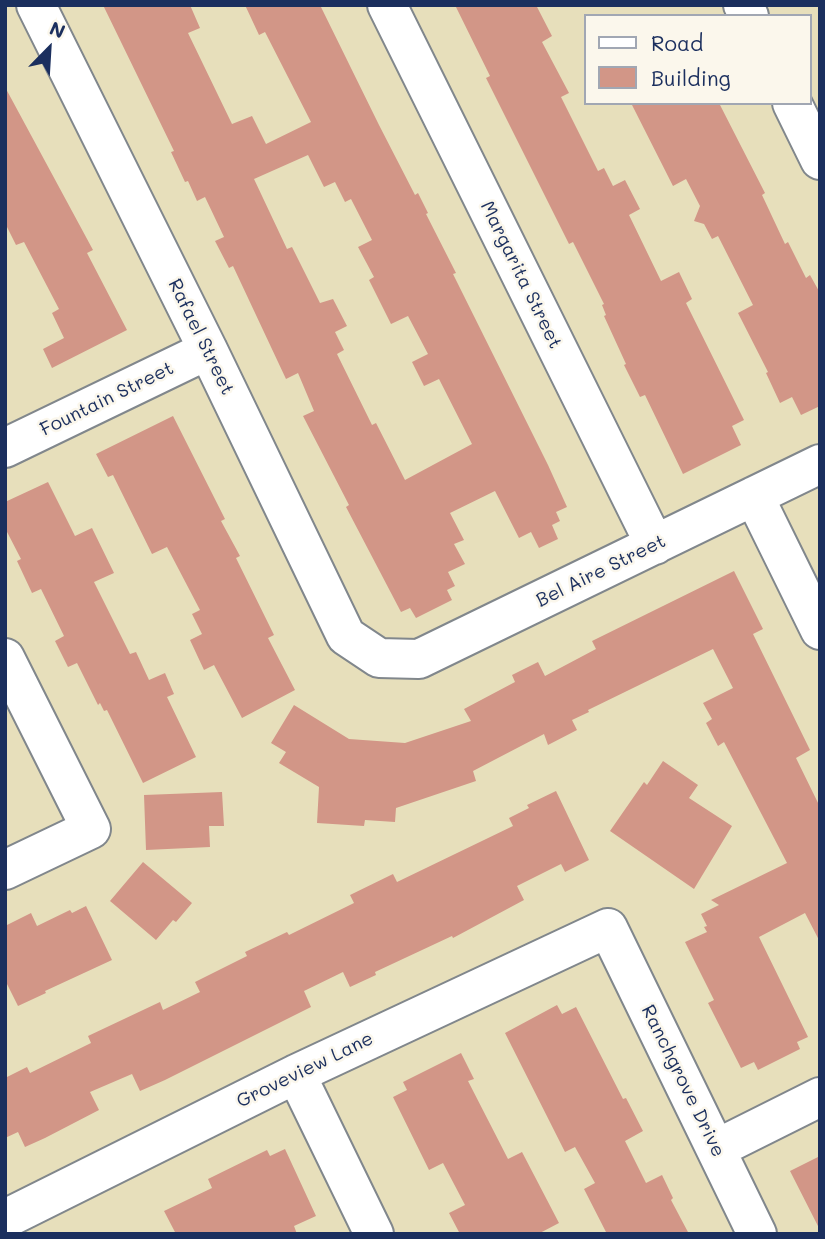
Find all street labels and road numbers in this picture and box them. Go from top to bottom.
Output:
street label: Margarita Street [475,197,567,353]
street label: Rafael Street [163,275,239,399]
street label: Fountain Street [36,357,178,441]
street label: Bel Aire Street [533,530,669,612]
street label: Ranchgrove Drive [636,1001,730,1161]
street label: Groveview Lane [233,1027,377,1113]

